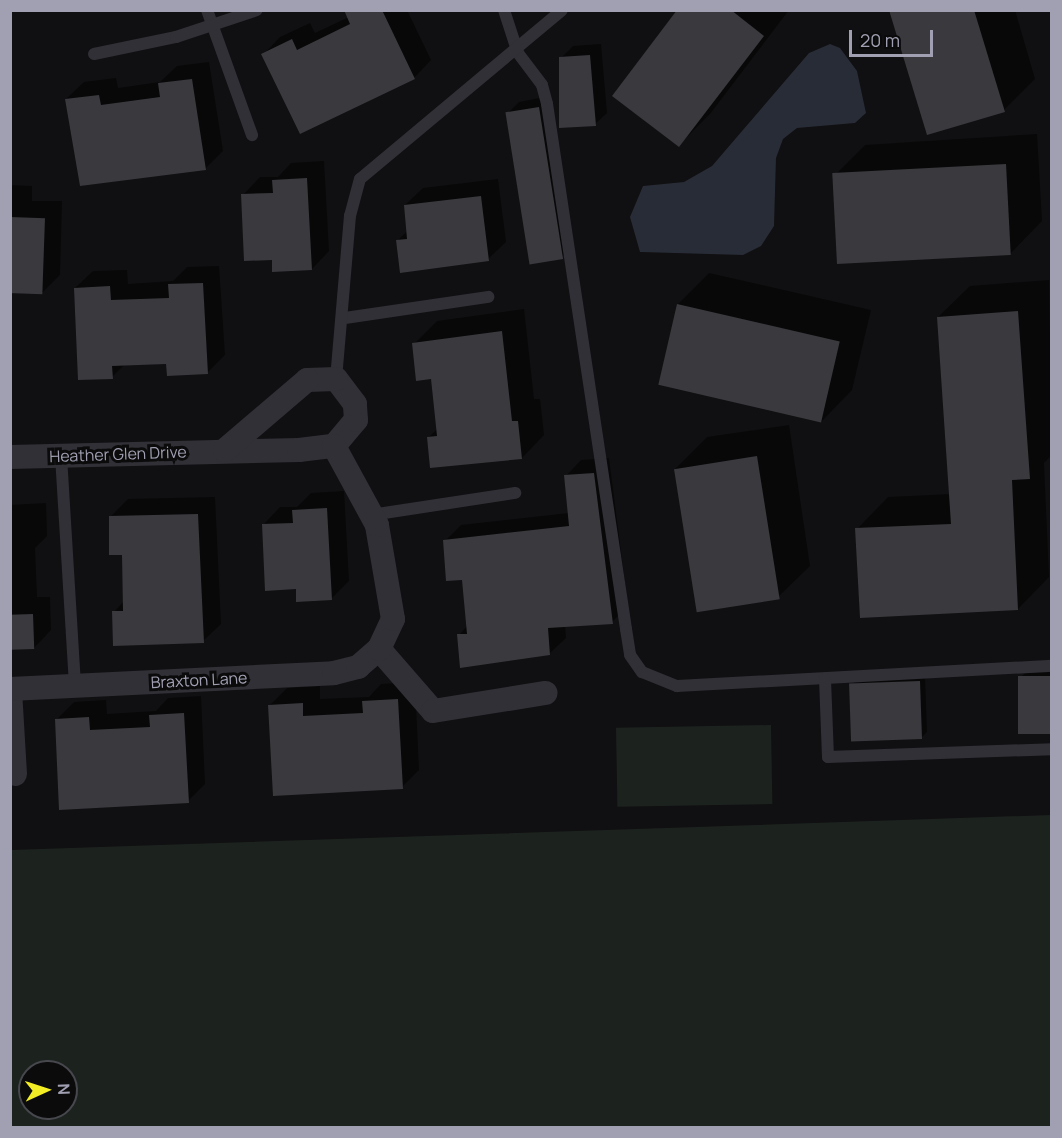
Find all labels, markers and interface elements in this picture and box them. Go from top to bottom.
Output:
scale bar [852,18,936,56]
text: 20 m [860,28,900,52]
street label: Heather Glen Drive [49,442,187,466]
street label: Braxton Lane [150,668,248,692]
north arrow [18,1060,78,1120]
text: N [53,1083,75,1095]

